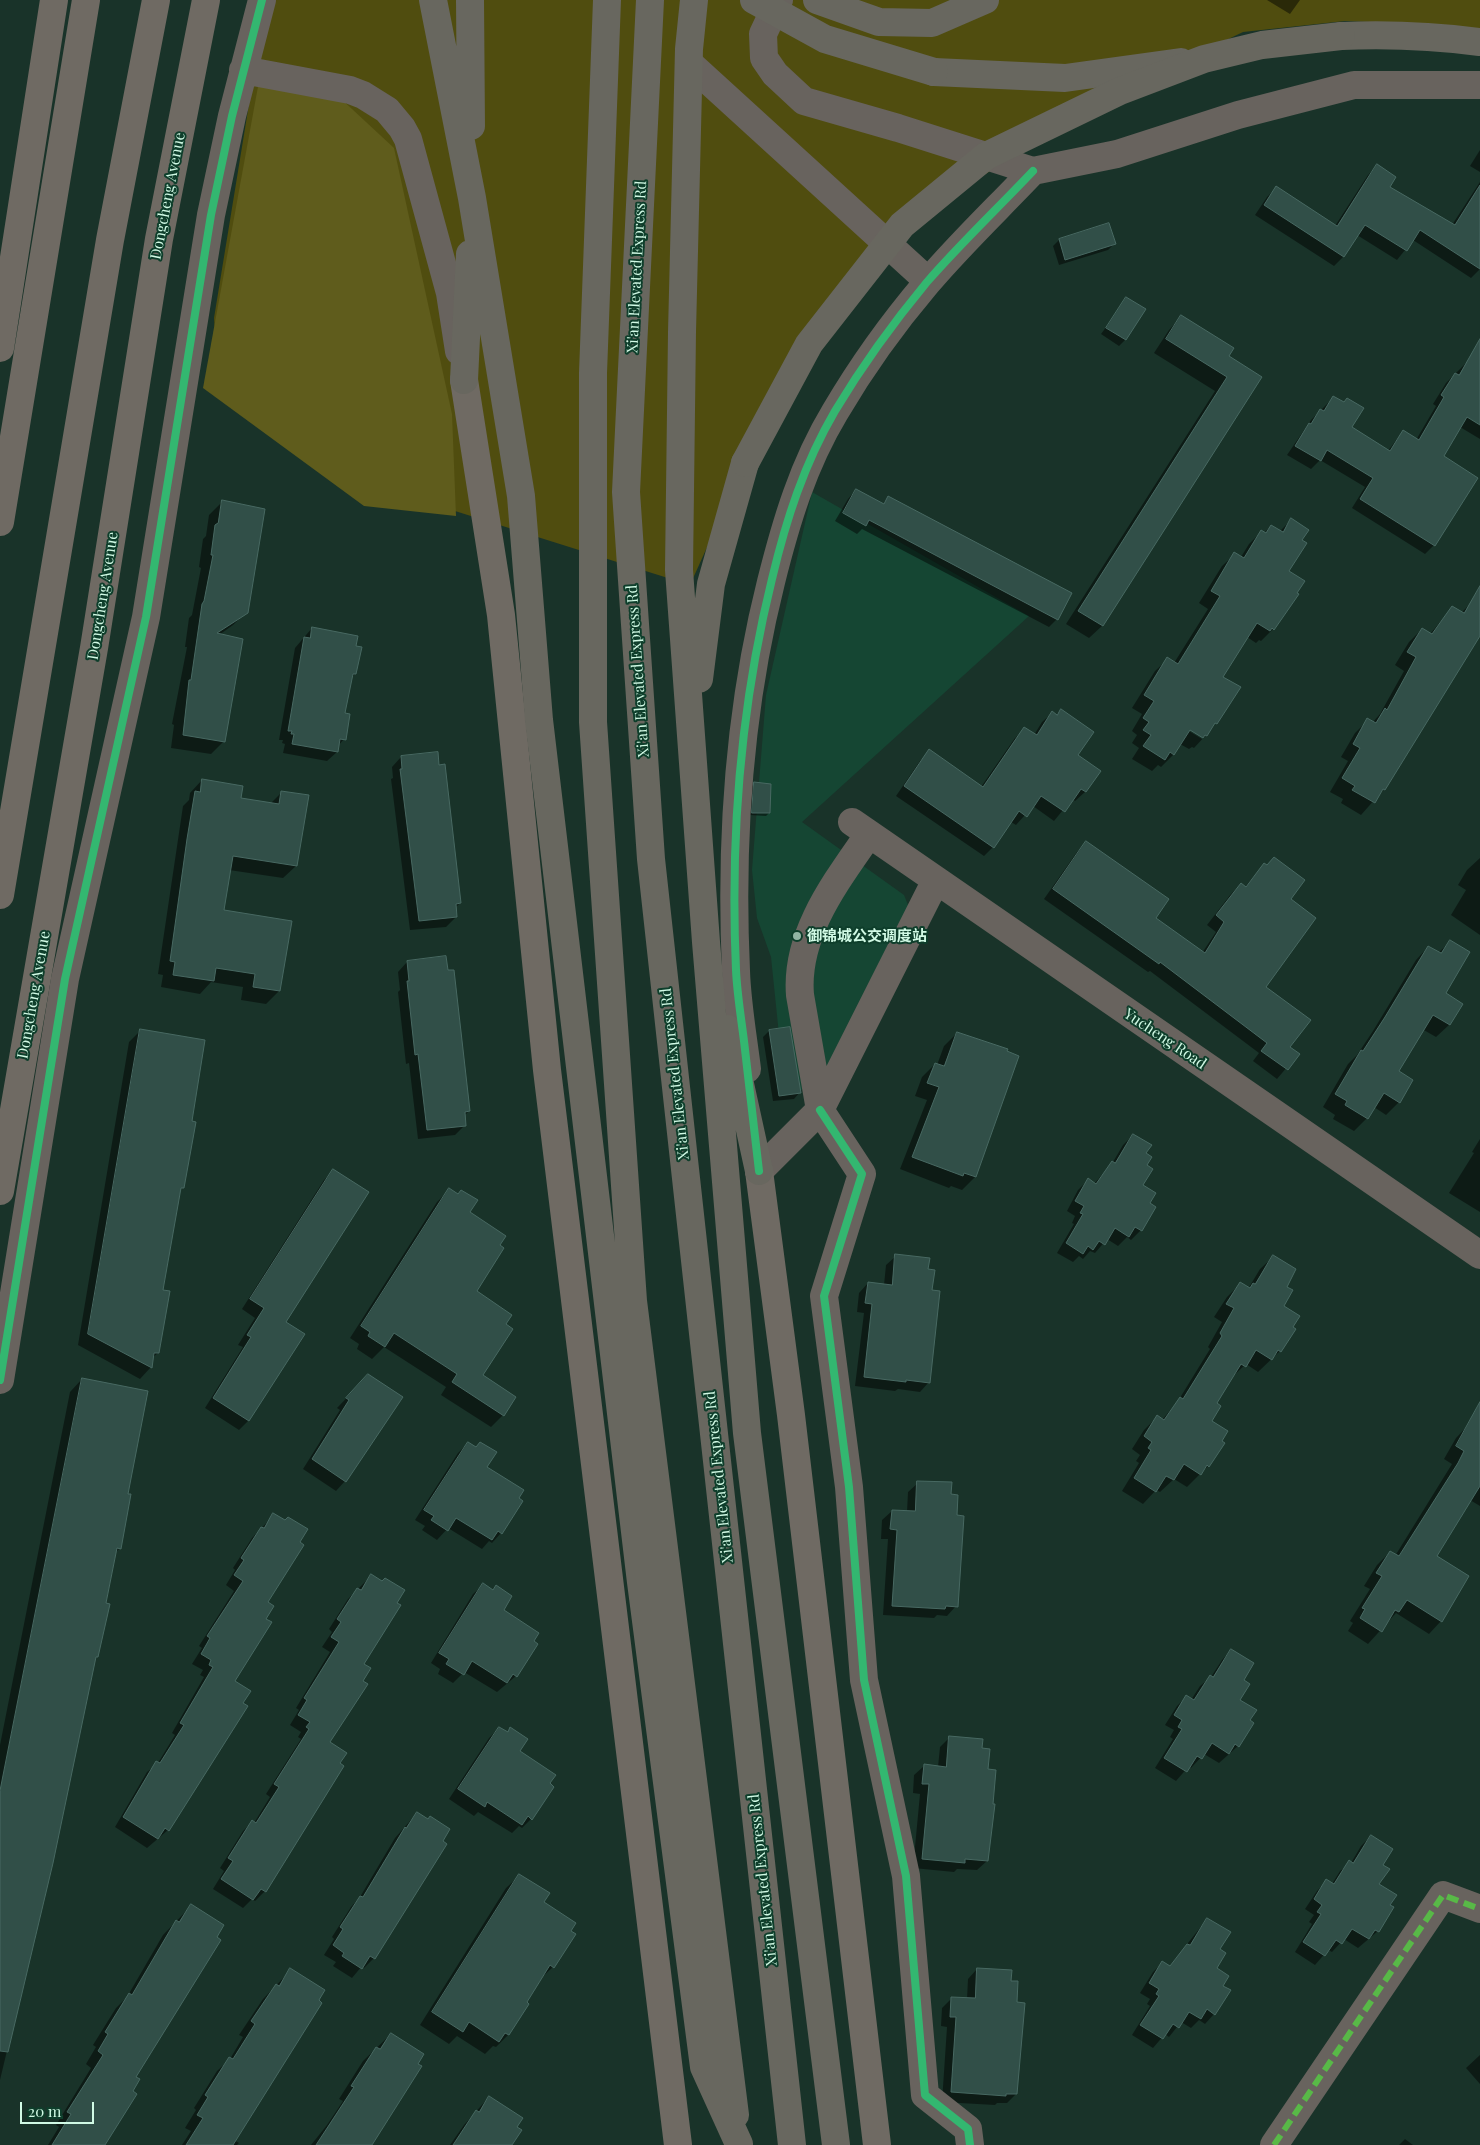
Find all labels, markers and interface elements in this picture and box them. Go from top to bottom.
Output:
street label: Dongcheng Avenue [147,131,189,261]
street label: Xi'an Elevated Express Rd [623,180,651,354]
street label: Dongcheng Avenue [84,531,122,661]
street label: Xi'an Elevated Express Rd [623,584,653,758]
place label: 御锦城公交调度站 [807,927,927,945]
street label: Dongcheng Avenue [14,930,54,1060]
marker: 御锦城公交调度站 [791,930,803,942]
street label: Xi'an Elevated Express Rd [657,987,693,1161]
street label: Yucheng Road [1120,1005,1210,1073]
street label: Xi'an Elevated Express Rd [701,1390,737,1564]
street label: Xi'an Elevated Express Rd [745,1793,781,1967]
scale bar [22,2092,96,2124]
text: 20 m [28,2101,61,2121]

